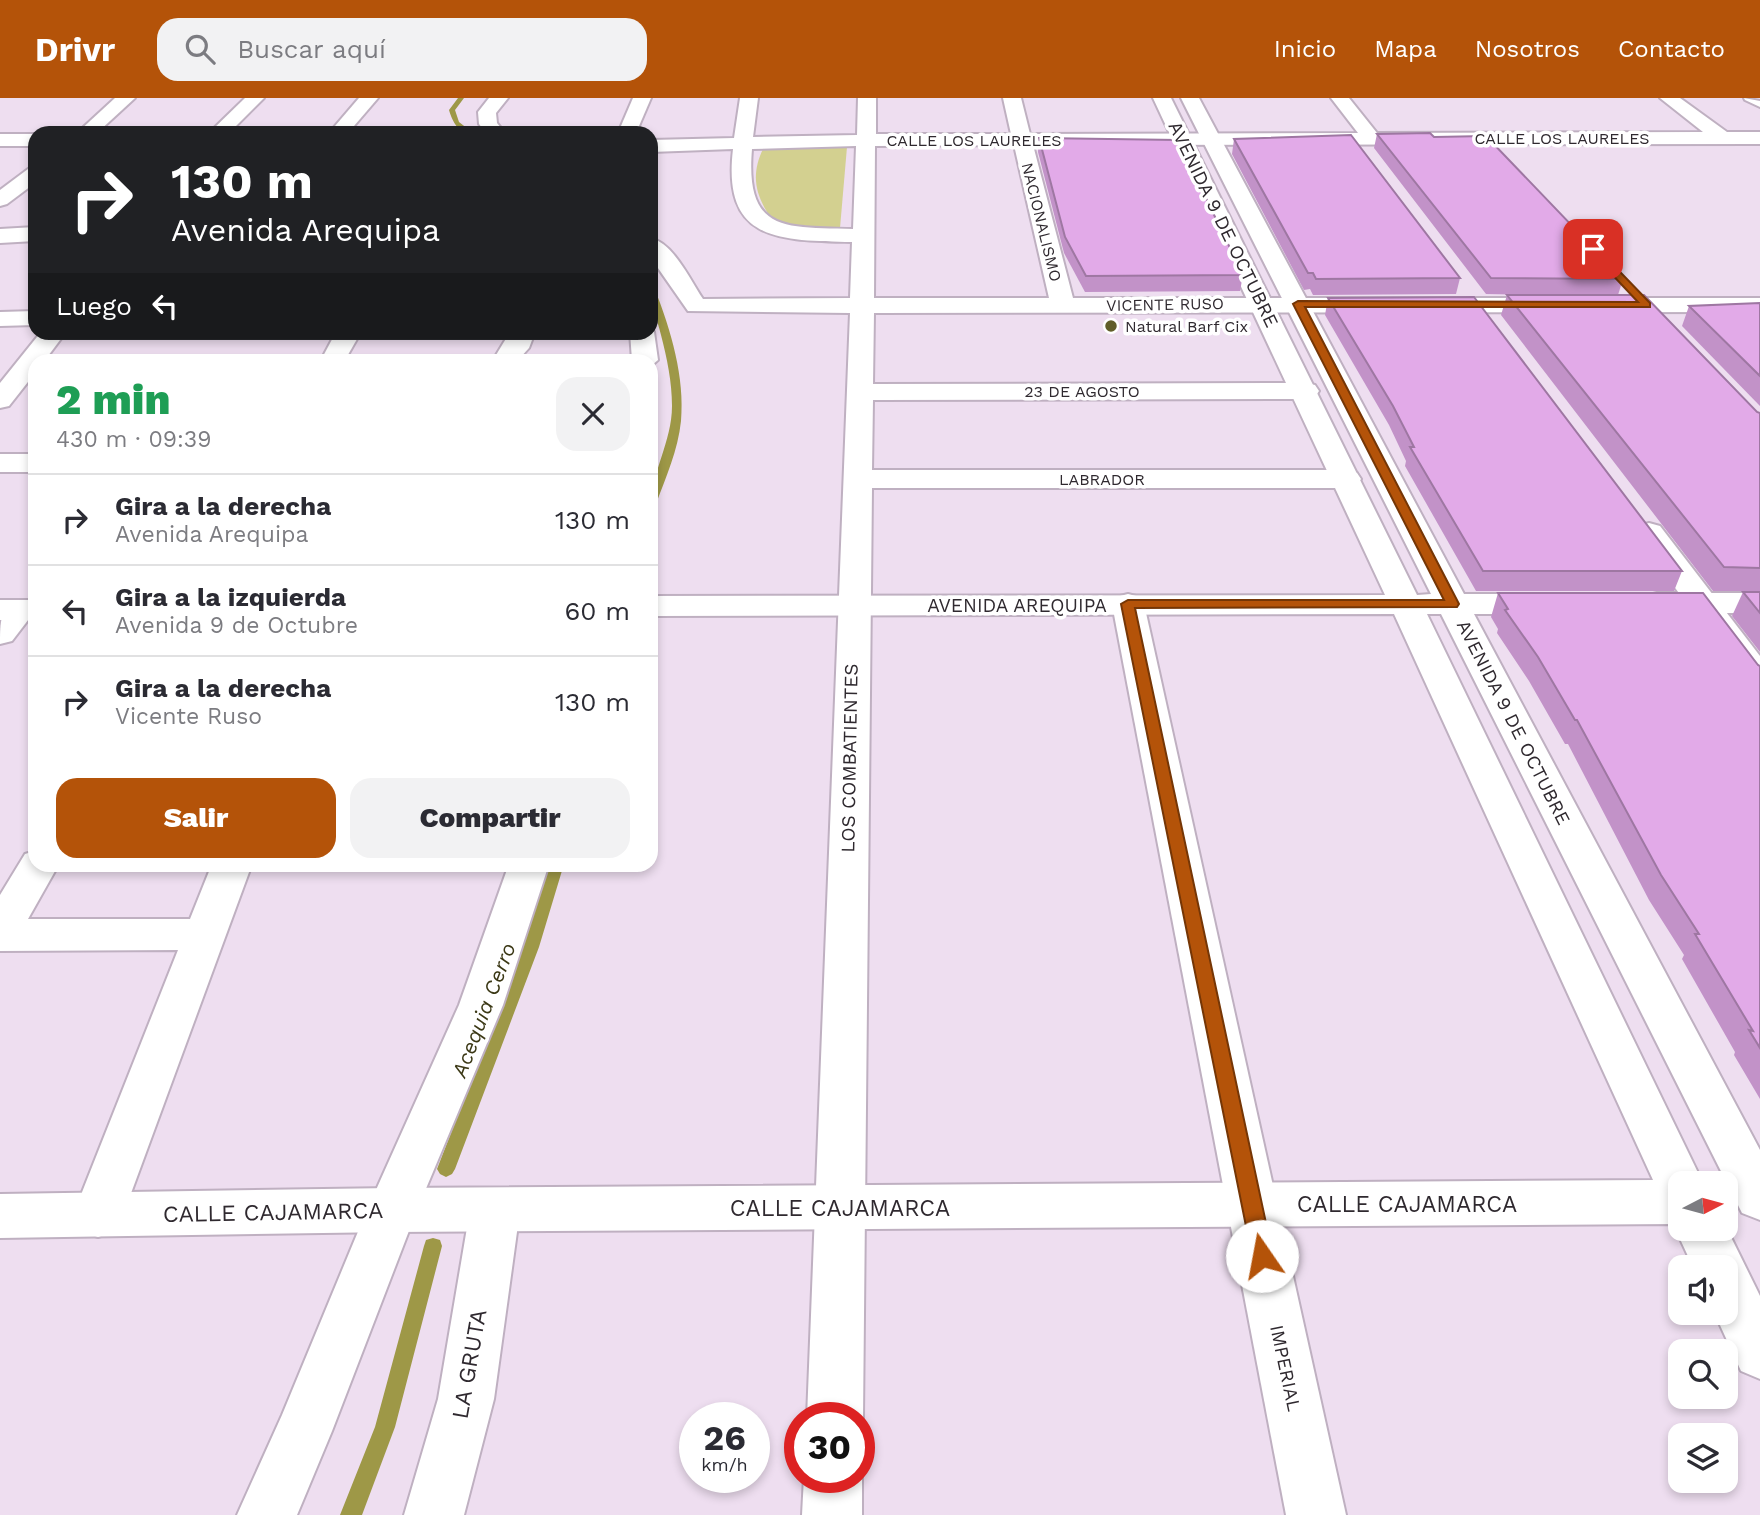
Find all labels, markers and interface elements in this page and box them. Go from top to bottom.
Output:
search box [157,18,647,81]
text: Drivr [35,30,115,69]
icon: search [181,30,219,68]
text: Buscar aquí [237,34,386,64]
text: Inicio [1274,35,1336,63]
text: Mapa [1374,35,1437,63]
text: Nosotros [1475,35,1580,63]
text: Contacto [1618,35,1725,63]
street label: AVENIDA 9 DE OCTUBRE [1164,117,1284,331]
street label: CALLE LOS LAURELES [1474,129,1650,148]
street label: CALLE LOS LAURELES [886,131,1062,150]
text: 130 m [171,152,313,210]
icon: right [56,154,147,245]
street label: NACIONALISMO [1018,161,1066,284]
text: Avenida Arequipa [171,211,440,249]
pin [1563,219,1623,279]
icon: arrive [1574,230,1612,268]
icon: left [146,287,184,325]
text: Luego [56,291,132,321]
street label: VICENTE RUSO [1106,294,1224,315]
place label: Natural Barf Cix [1125,317,1248,336]
marker: Natural Barf Cix [1103,318,1119,334]
text: 2 min [56,375,170,424]
button: close [556,377,630,451]
street label: 23 DE AGOSTO [1024,382,1140,401]
text: 430 m · 09:39 [56,426,211,453]
street label: LABRADOR [1059,470,1145,489]
text: Gira a la derecha [115,491,331,521]
icon: right [56,501,94,539]
text: 130 m [555,505,630,535]
text: Avenida Arequipa [115,521,308,548]
text: Gira a la izquierda [115,582,346,612]
icon: left [56,592,94,630]
street label: AVENIDA AREQUIPA [927,594,1107,617]
text: 60 m [564,596,630,626]
text: Avenida 9 de Octubre [115,612,358,639]
street label: AVENIDA 9 DE OCTUBRE [1452,616,1575,828]
street label: LOS COMBATIENTES [836,663,863,853]
text: Gira a la derecha [115,673,331,703]
icon: right [56,683,94,721]
text: 130 m [555,687,630,717]
text: Vicente Ruso [115,703,262,730]
button: Salir [56,778,336,858]
button: Compartir [350,778,630,858]
water label: Acequia Cerro [446,939,521,1081]
north arrow [1668,1171,1738,1241]
map controls [1668,1171,1738,1493]
street label: CALLE CAJAMARCA [1297,1191,1517,1218]
street label: CALLE CAJAMARCA [730,1195,950,1222]
street label: CALLE CAJAMARCA [163,1197,384,1228]
position arrow [1225,1219,1299,1293]
button: sound [1668,1255,1738,1325]
street label: LA GRUTA [447,1307,492,1421]
street label: IMPERIAL [1265,1323,1306,1413]
button: search [1668,1339,1738,1409]
speed limit sign: 30 [784,1402,875,1493]
text: 26 [703,1417,746,1459]
button: layers [1668,1423,1738,1493]
text: km/h [701,1454,748,1475]

